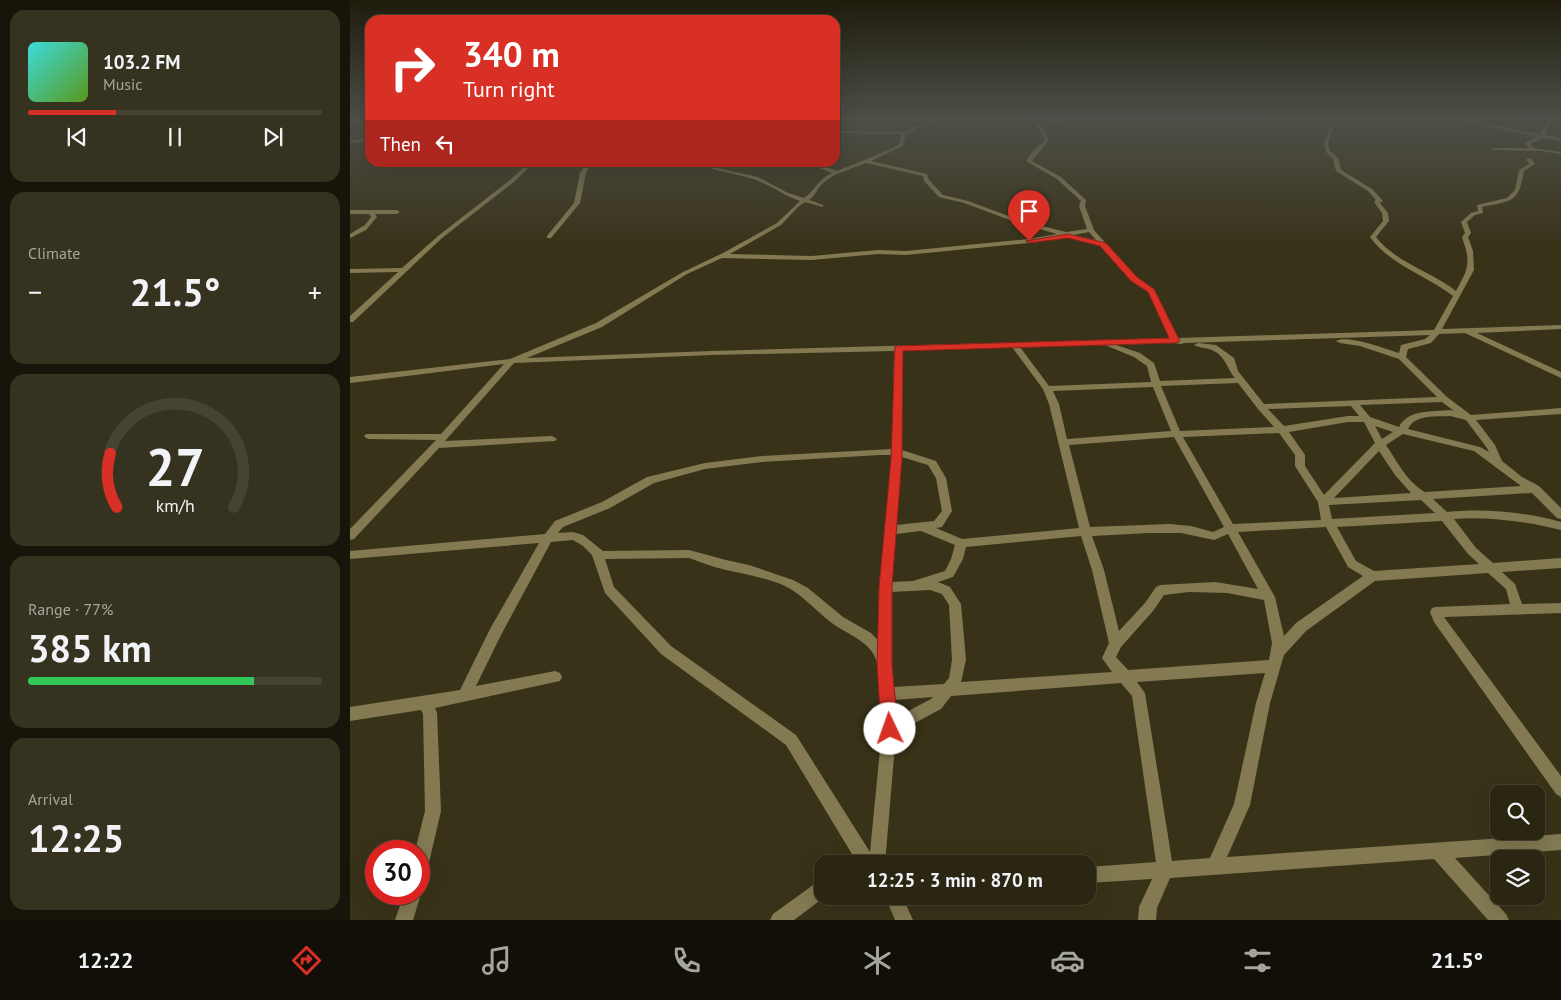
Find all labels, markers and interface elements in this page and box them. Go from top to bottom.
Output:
text: 340 m [463,31,560,77]
icon: right [380,35,445,100]
text: 103.2 FM [103,50,180,74]
text: Music [103,74,143,94]
text: Turn right [463,75,555,103]
icon: previous [63,123,91,151]
icon: pause [161,123,189,151]
icon: next [259,123,287,151]
icon: left [431,130,459,158]
text: Then [380,132,421,156]
pin [1008,190,1050,241]
icon: arrive [1015,197,1043,225]
text: Climate [28,243,80,263]
text: 21.5° [130,267,220,316]
text: − [28,273,42,310]
text: + [308,273,322,310]
text: 27 [146,433,204,500]
text: km/h [155,494,195,517]
text: Range · 77% [28,599,113,619]
text: 385 km [28,623,152,672]
position arrow [863,702,915,754]
map controls [1490,785,1545,905]
button: search [1490,785,1545,840]
text: Arrival [28,789,73,809]
text: 12:25 [28,813,124,862]
speed limit sign: 30 [365,840,430,905]
button: layers [1490,850,1545,905]
text: 12:25 · 3 min · 870 m [867,868,1043,892]
icon: directions [289,943,324,978]
icon: music [479,943,514,978]
icon: phone [669,943,704,978]
icon: climate [860,943,895,978]
icon: car [1050,943,1085,978]
icon: filters [1240,943,1275,978]
text: 12:22 [78,946,133,974]
text: 21.5° [1431,946,1483,974]

